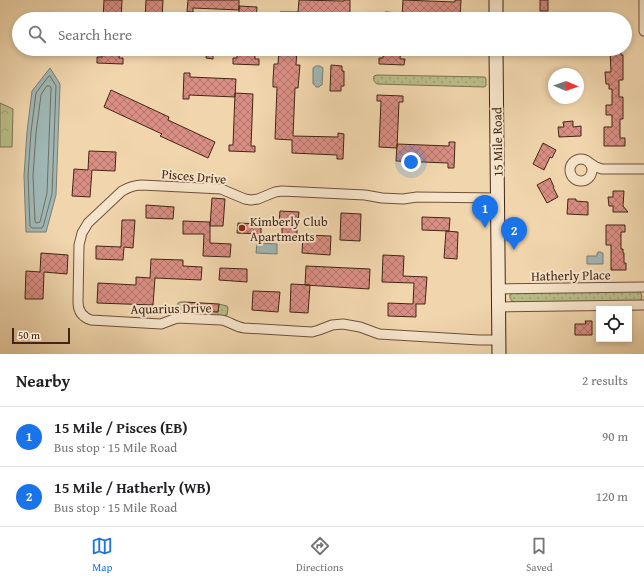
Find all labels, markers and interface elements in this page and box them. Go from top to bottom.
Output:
search box [12,12,632,56]
icon: search [26,23,48,45]
text: Search here [58,24,132,45]
north arrow [548,68,584,104]
street label: 15 Mile Road [487,107,508,177]
your location [401,152,421,172]
street label: Pisces Drive [161,164,227,189]
pin: 1 [472,195,498,228]
place label: Kimberly Club Apartments [250,212,328,246]
pin: 2 [501,217,527,250]
marker: Kimberly Club Apartments [237,223,247,233]
street label: Hatherly Place [531,265,611,286]
street label: Aquarius Drive [130,298,212,319]
map controls [596,306,632,342]
button: locate [596,306,632,342]
scale bar [12,326,70,345]
text: 50 m [18,327,40,343]
text: Nearby [16,368,70,393]
text: 2 results [582,371,628,390]
text: 15 Mile / Pisces (EB) [54,417,187,438]
text: 1 [26,427,32,446]
text: 90 m [602,427,628,446]
text: Bus stop · 15 Mile Road [54,438,177,457]
text: 15 Mile / Hatherly (WB) [54,477,211,498]
text: 2 [26,487,32,506]
text: 120 m [596,487,628,506]
text: Bus stop · 15 Mile Road [54,498,177,517]
tab: Map [91,535,113,575]
tab: Directions [296,535,343,575]
tab: Saved [526,535,553,575]

